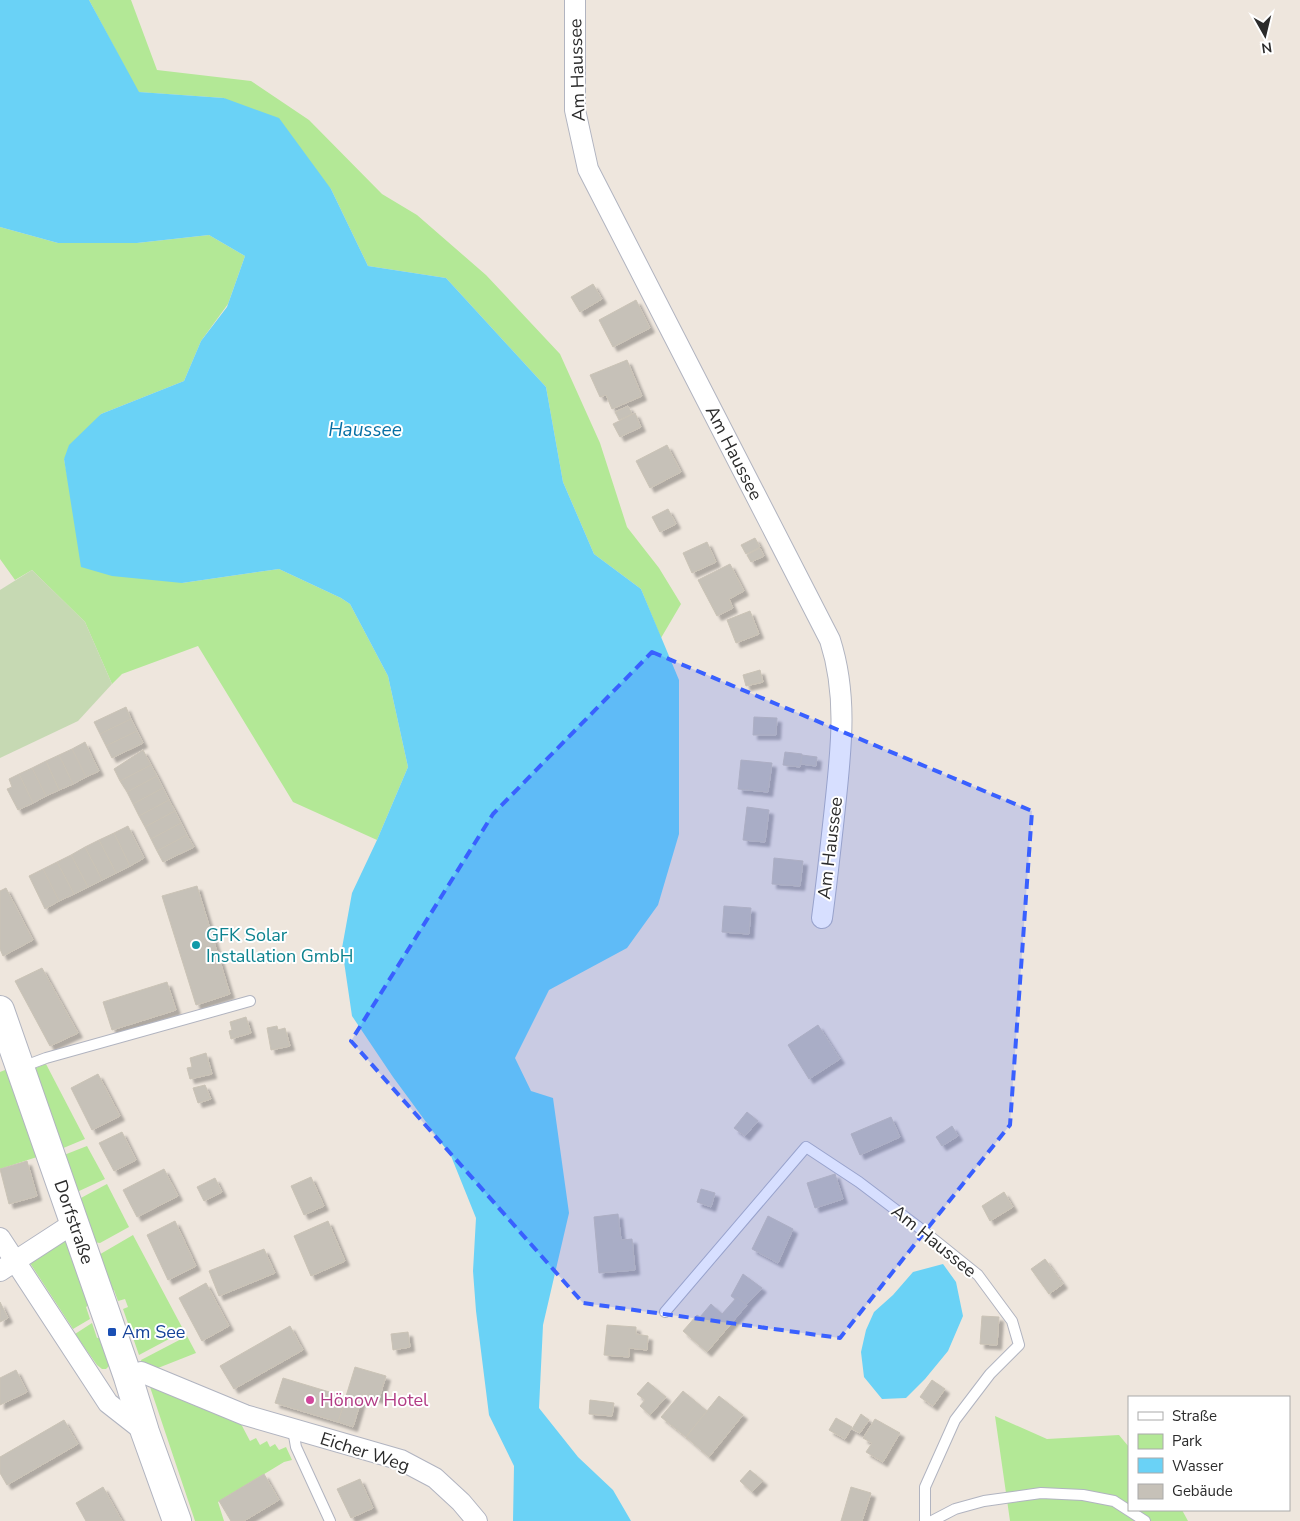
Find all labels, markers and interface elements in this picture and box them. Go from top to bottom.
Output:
north arrow [1240,10,1290,60]
street label: Am Haussee [563,18,591,122]
text: N [1260,37,1273,58]
street label: Am Haussee [700,402,768,504]
water label: Haussee [328,417,402,443]
street label: Am Haussee [812,795,848,901]
place label: GFK Solar Installation GmbH [206,923,353,968]
marker: GFK Solar Installation GmbH [190,939,202,951]
street label: Dorfstraße [48,1177,100,1267]
street label: Am Haussee [886,1199,982,1283]
place label: Am See [122,1320,185,1344]
marker: Am See [106,1326,118,1338]
place label: Hönow Hotel [320,1388,429,1412]
marker: Hönow Hotel [304,1394,316,1406]
legend [1128,1396,1290,1511]
text: Straße [1172,1406,1217,1426]
street label: Eicher Weg [317,1426,413,1478]
text: Park [1172,1431,1202,1451]
text: Wasser [1172,1456,1224,1476]
text: Gebäude [1172,1481,1233,1501]

